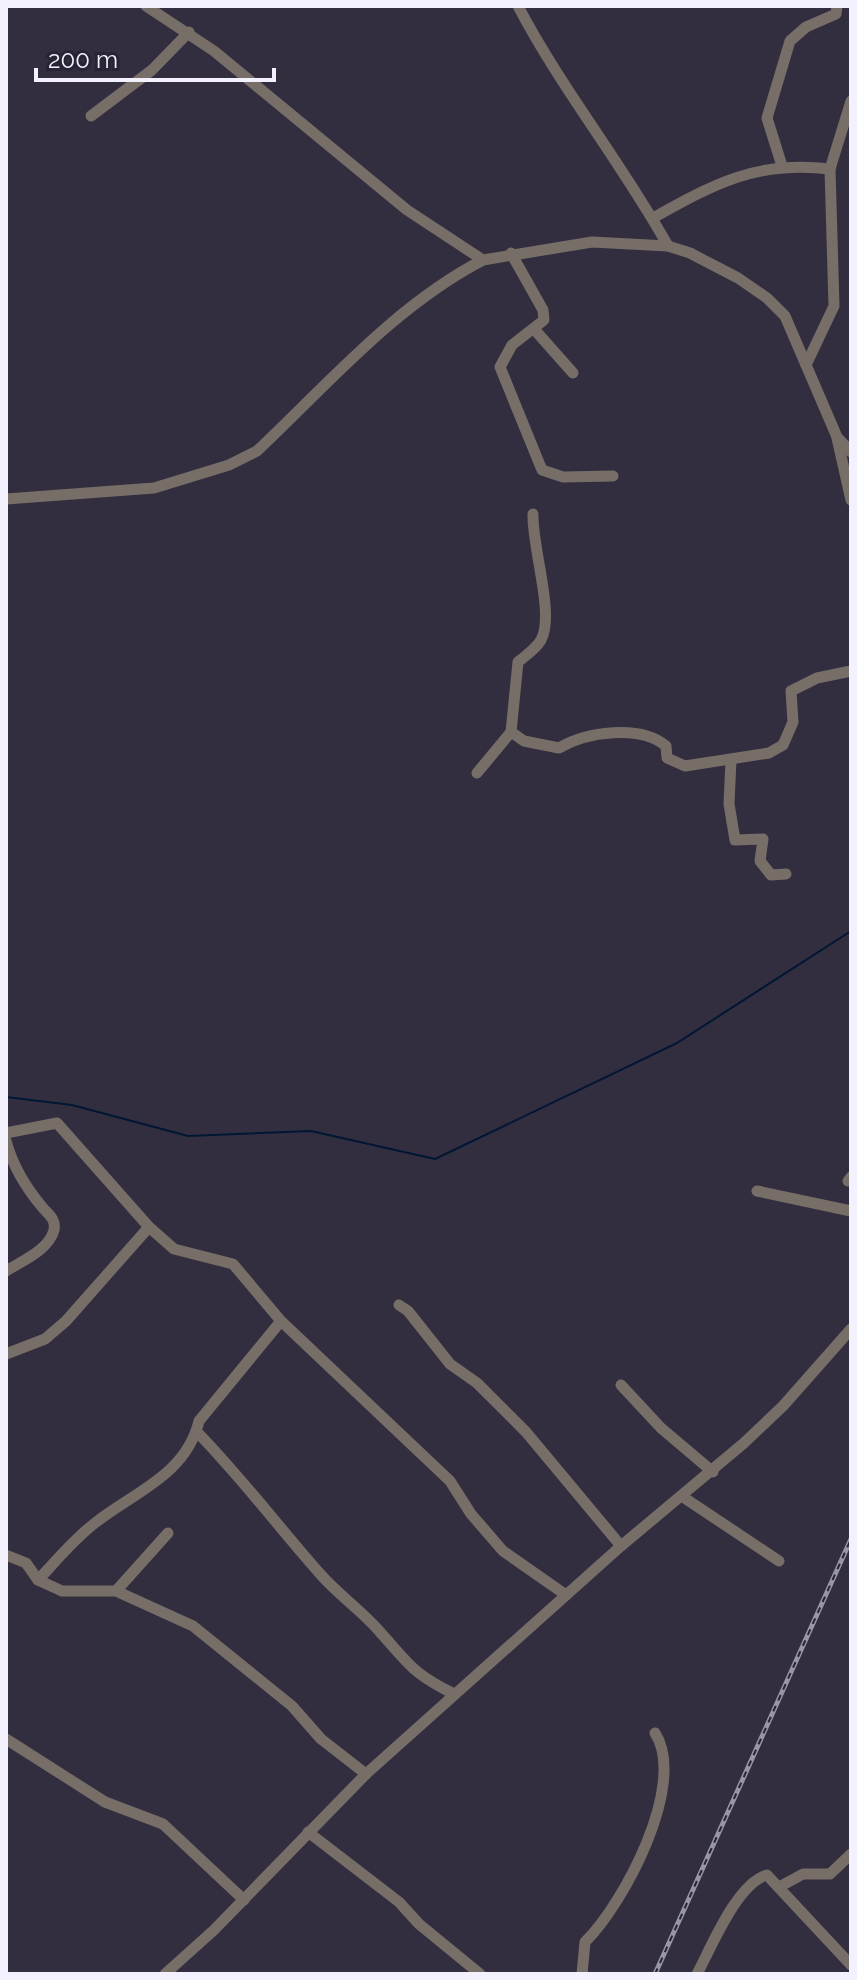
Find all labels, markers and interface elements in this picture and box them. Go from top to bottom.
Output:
scale bar [36,32,274,82]
text: 200 m [48,45,118,74]

